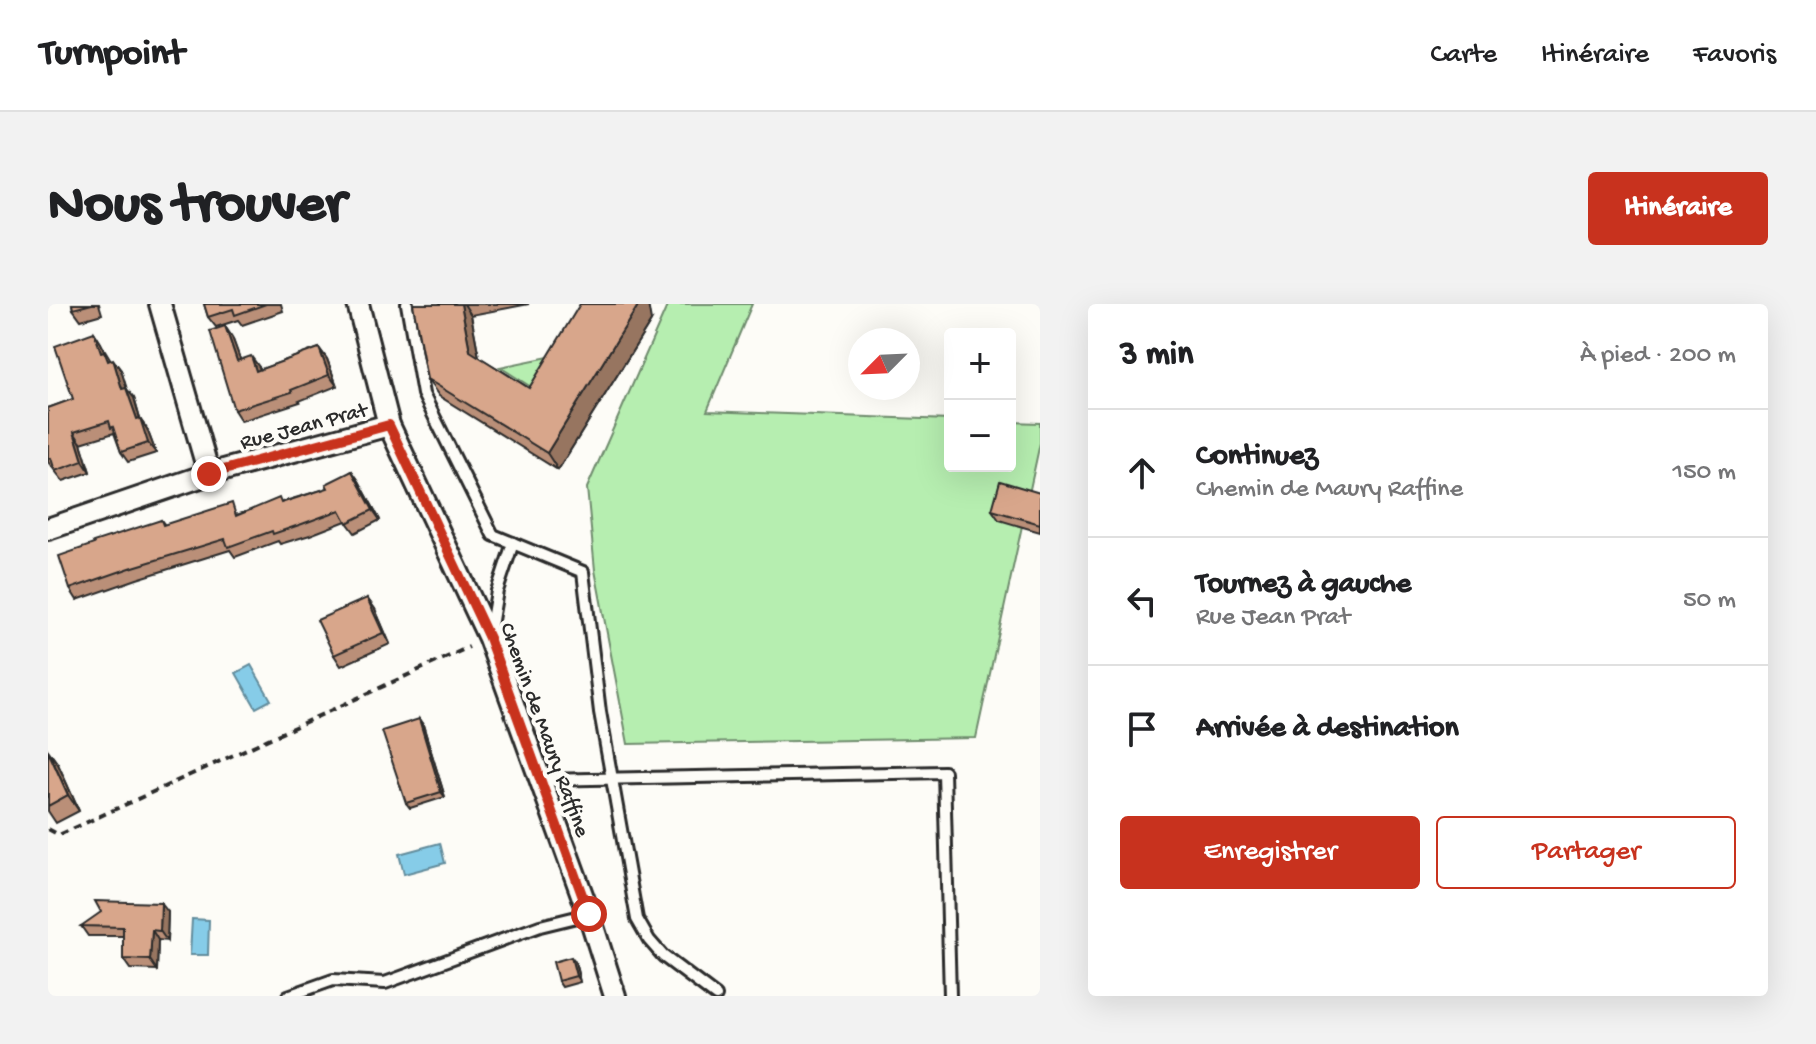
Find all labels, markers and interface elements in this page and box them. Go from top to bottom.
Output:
text: Turnpoint [40,33,184,77]
text: Carte [1431,39,1497,72]
text: Itinéraire [1541,39,1649,72]
text: Favoris [1693,39,1776,72]
button: Itinéraire [1588,172,1768,245]
text: Nous trouver [48,175,345,241]
north arrow [848,328,920,400]
map controls [944,328,1016,472]
button: + [944,328,1016,400]
text: 3 min [1120,336,1193,376]
text: À pied · 200 m [1580,341,1736,372]
street label: Rue Jean Prat [238,398,372,457]
button: − [944,400,1016,472]
text: Continuez [1196,440,1318,475]
icon: ahead [1120,451,1164,495]
route end [191,456,227,492]
text: 150 m [1672,458,1736,489]
text: Chemin de Maury Raffine [1196,475,1463,506]
text: Tournez à gauche [1196,568,1411,603]
icon: left [1120,579,1164,623]
text: 50 m [1683,586,1736,617]
text: Rue Jean Prat [1196,603,1350,634]
street label: Chemin de Maury Raffine [492,620,594,842]
icon: arrive [1120,707,1164,751]
text: Arrivée à destination [1196,712,1459,747]
button: Enregistrer [1120,816,1420,889]
button: Partager [1436,816,1736,889]
route start [571,896,607,932]

